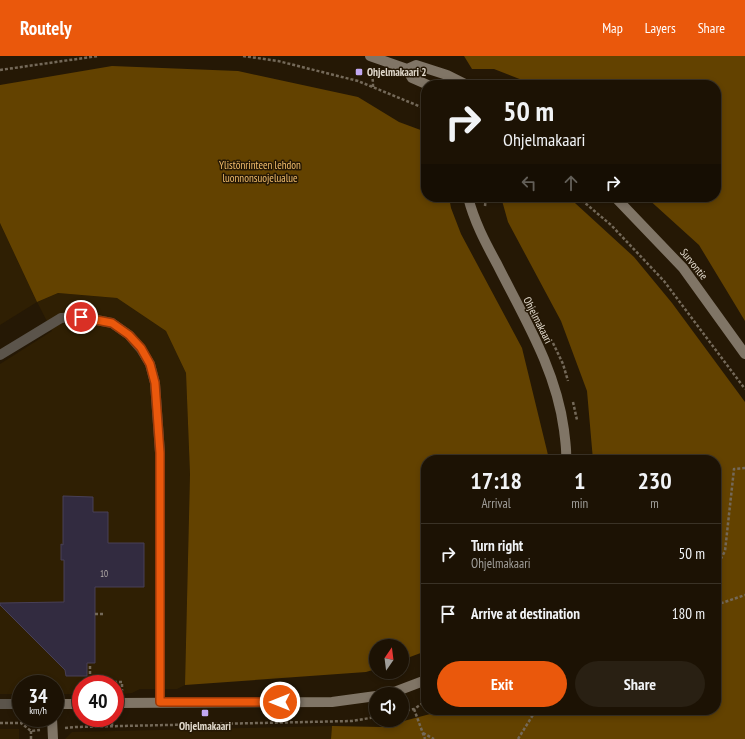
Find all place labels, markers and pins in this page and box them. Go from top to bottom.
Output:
place label: Ohjelmakaari 2 [367,65,427,79]
marker: Ohjelmakaari 2 [354,67,364,77]
pin [64,300,98,334]
marker: Ohjelmakaari [200,708,210,718]
place label: Ohjelmakaari [179,719,232,733]

